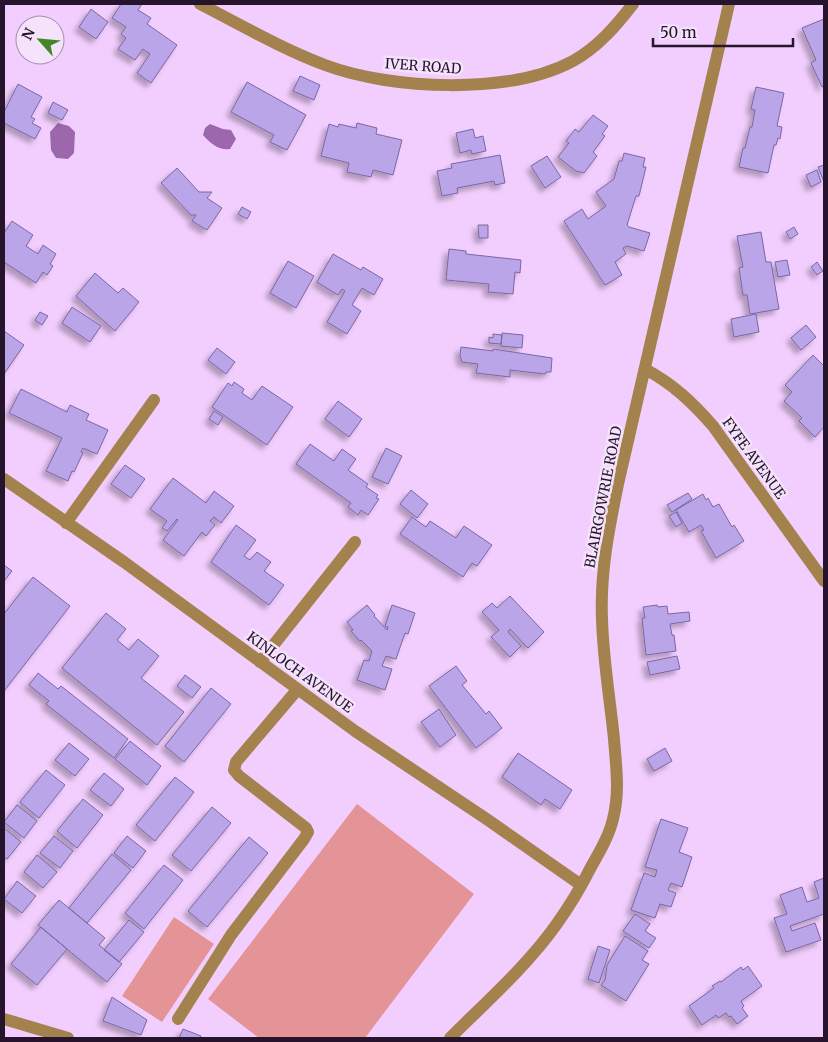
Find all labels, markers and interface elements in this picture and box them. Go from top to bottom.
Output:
north arrow [15,15,65,65]
scale bar [653,15,793,47]
text: 50 m [660,23,697,42]
text: N [18,25,39,43]
street label: IVER ROAD [384,54,462,78]
street label: FYFE AVENUE [718,414,790,502]
street label: BLAIRGOWRIE ROAD [580,424,626,570]
street label: KINLOCH AVENUE [243,627,357,717]

